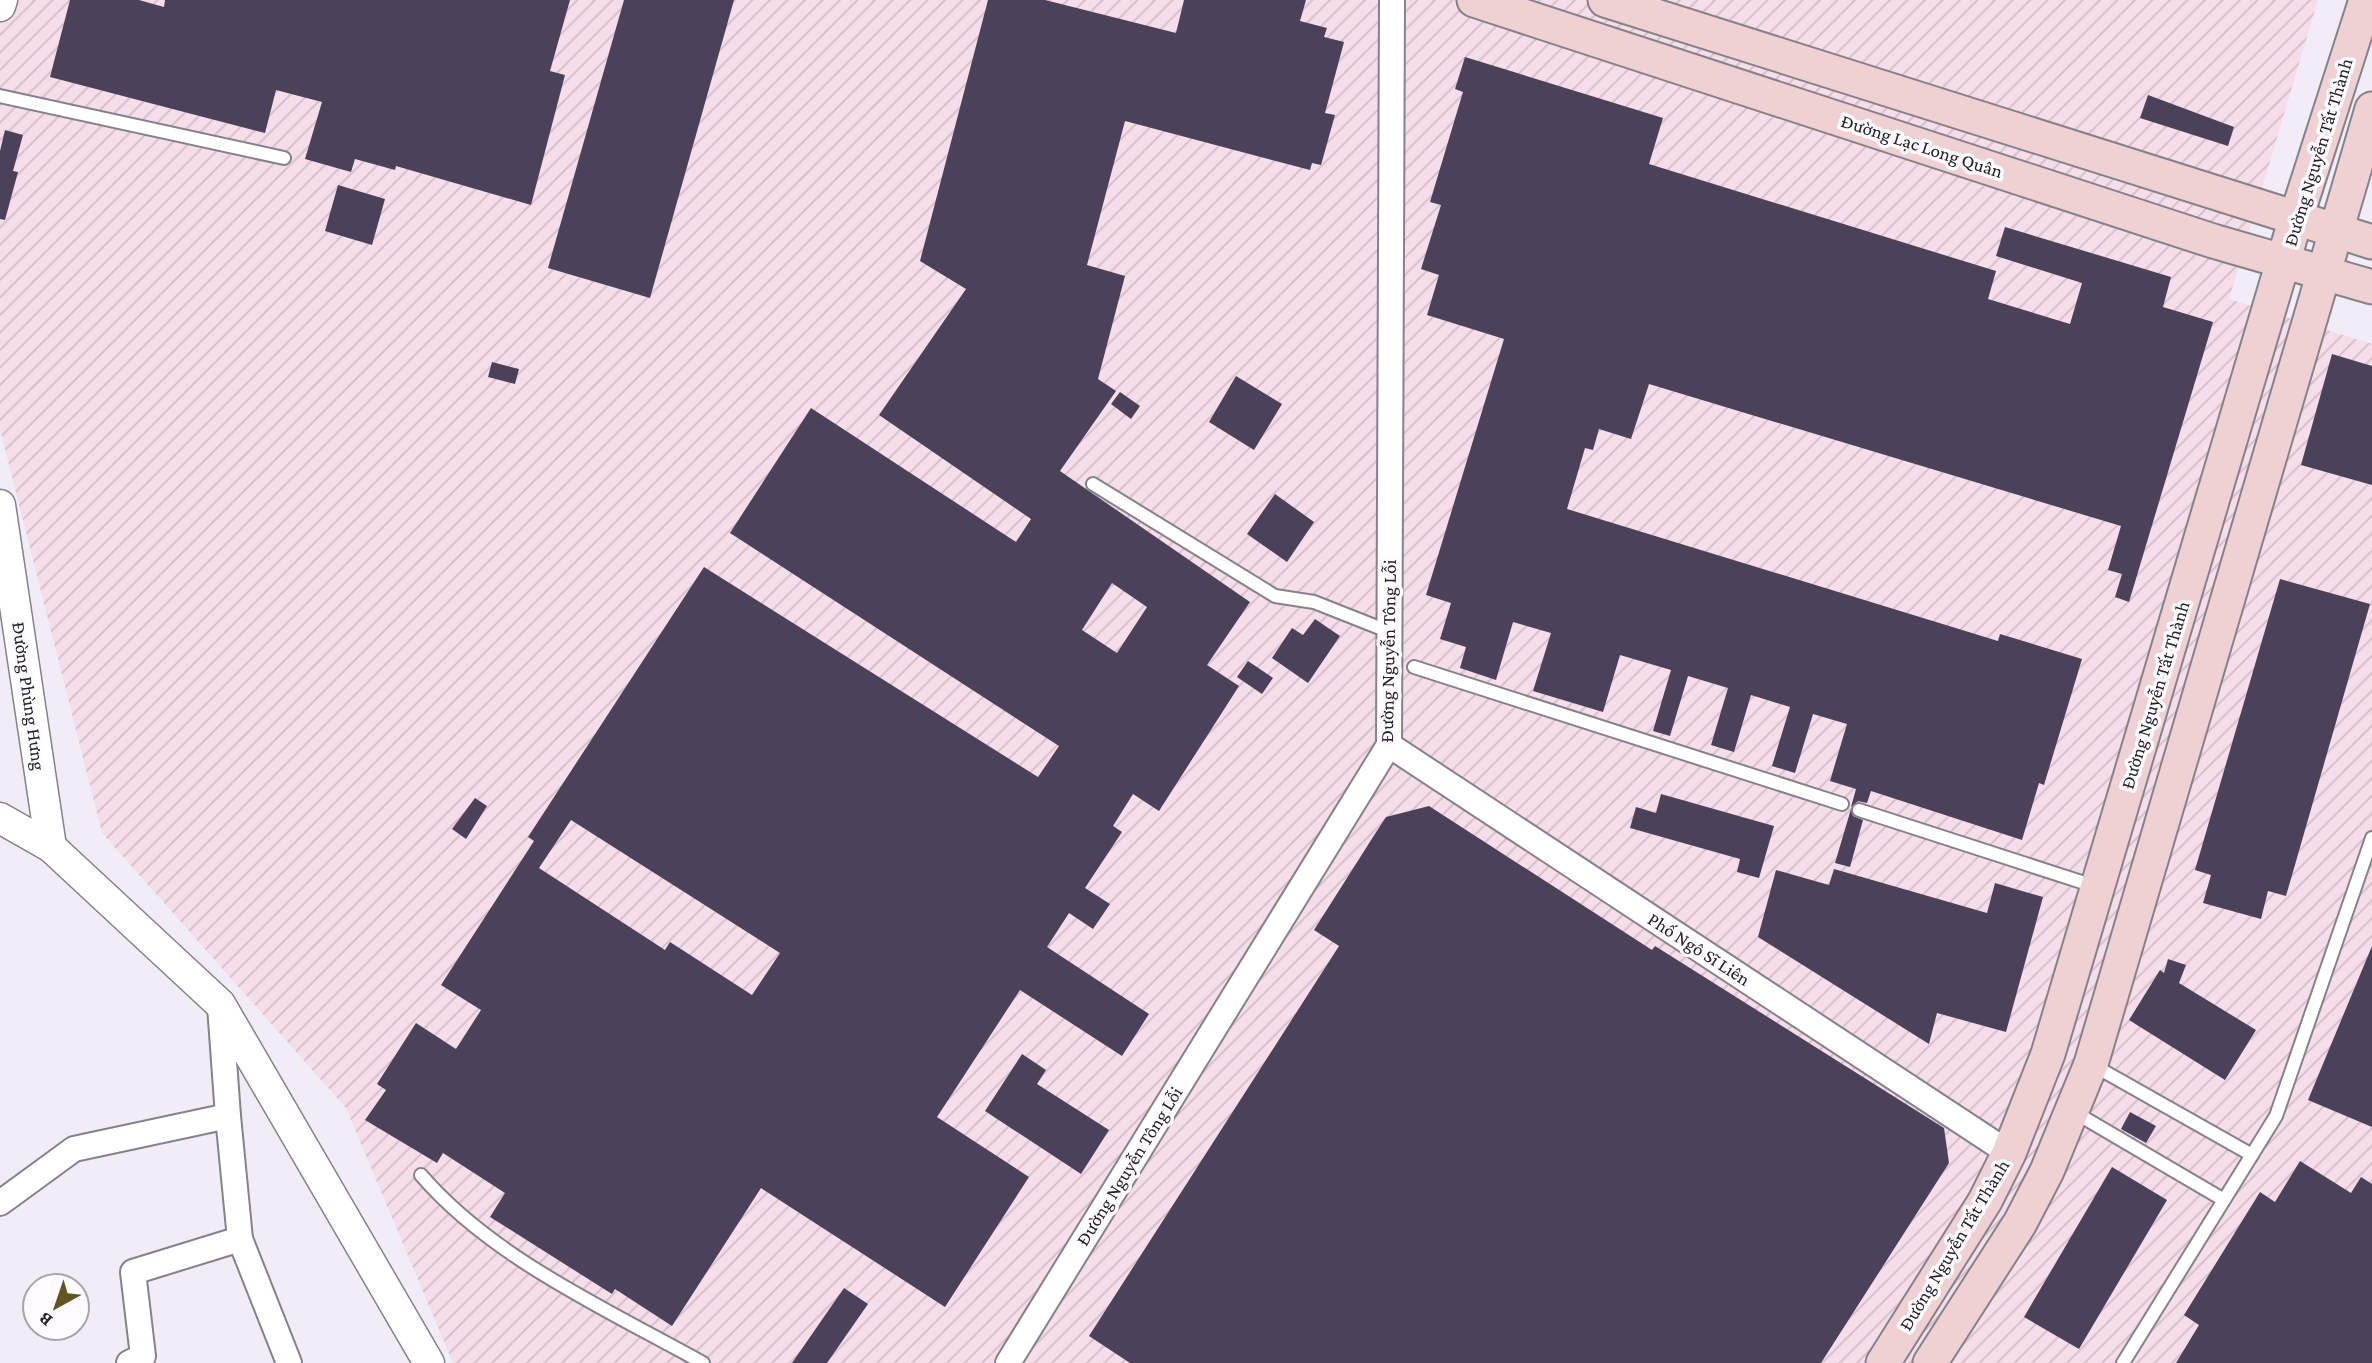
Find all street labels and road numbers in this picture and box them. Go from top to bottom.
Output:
street label: Đường Nguyễn Tất Thành [2279,55,2357,249]
street label: Đường Lạc Long Quân [1839,110,2005,182]
street label: Đường Nguyễn Tông Lỗi [1376,559,1400,743]
street label: Đường Nguyễn Tất Thành [2116,598,2194,792]
street label: Đường Phùng Hưng [8,620,50,772]
street label: Phố Ngô Sĩ Liên [1644,908,1754,990]
street label: Đường Nguyễn Tông Lỗi [1072,1083,1186,1249]
street label: Đường Nguyễn Tất Thành [1895,1156,2013,1334]

